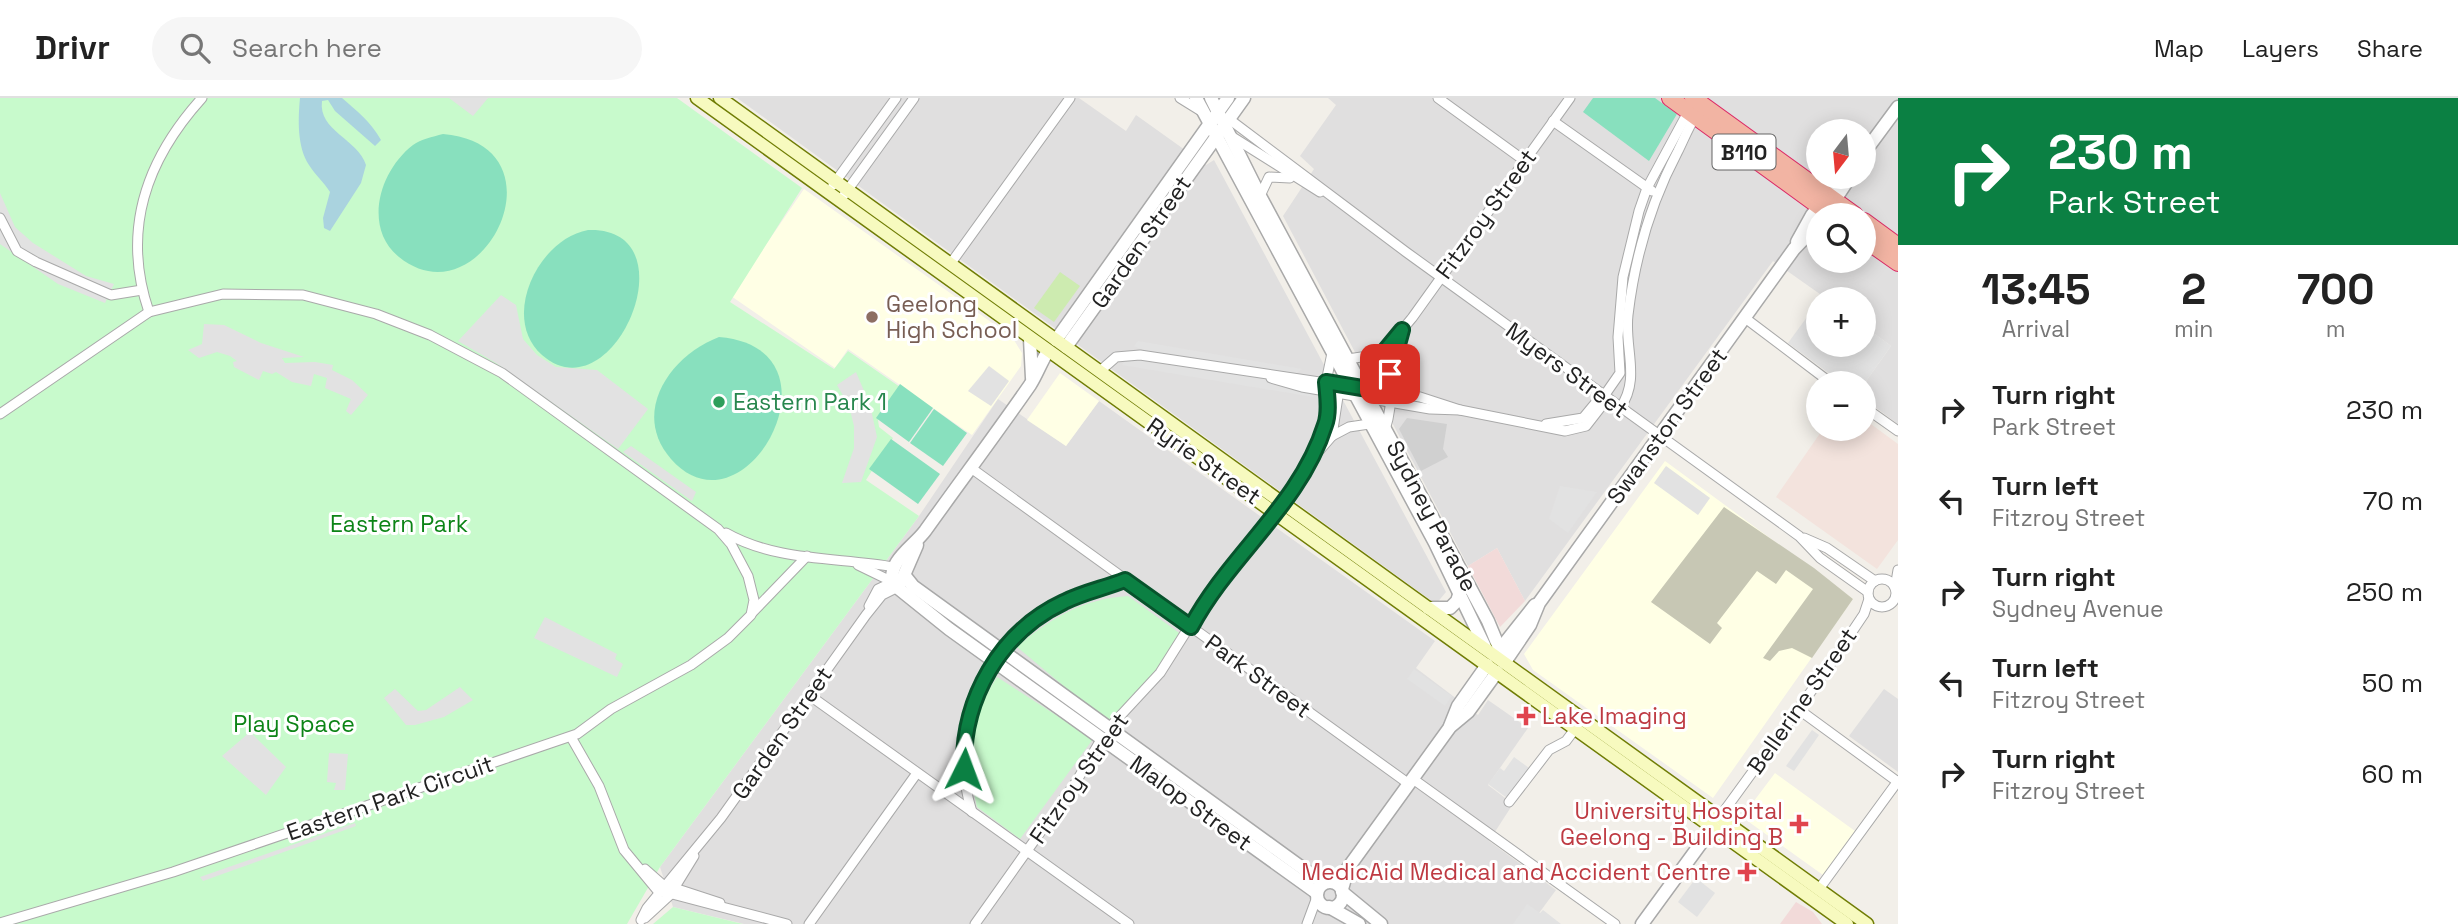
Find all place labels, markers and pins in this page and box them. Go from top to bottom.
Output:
place label: Geelong High School [886,289,1018,345]
marker: Geelong High School [864,309,880,325]
pin [1360,344,1420,404]
place label: Eastern Park 1 [733,387,887,417]
marker: Eastern Park 1 [711,394,727,410]
place label: Lake Imaging [1542,701,1687,731]
marker: Lake Imaging [1516,706,1536,726]
place label: University Hospital Geelong - Building B [1560,796,1783,852]
marker: University Hospital Geelong - Building B [1789,814,1809,834]
place label: MedicAid Medical and Accident Centre [1301,857,1731,887]
marker: MedicAid Medical and Accident Centre [1737,862,1757,882]

